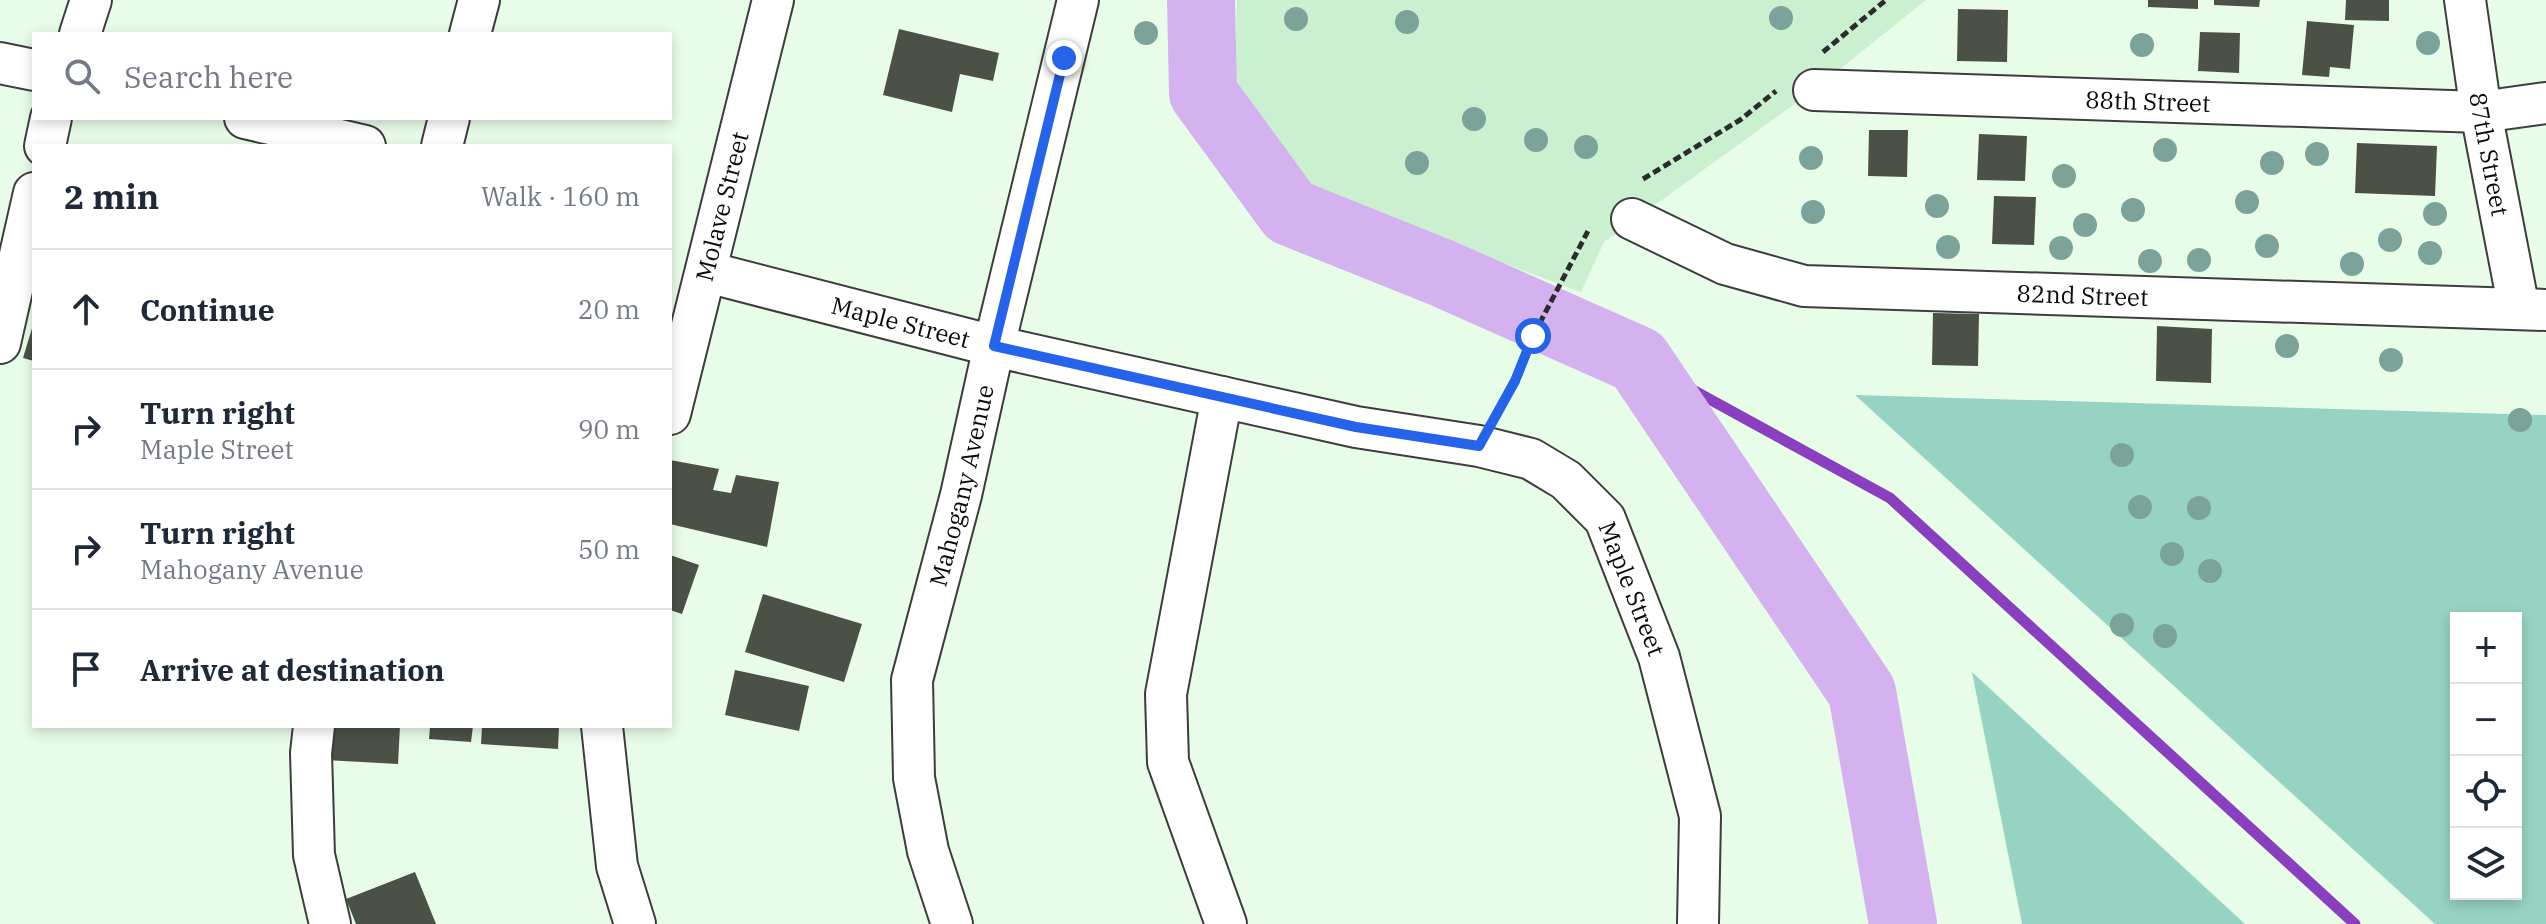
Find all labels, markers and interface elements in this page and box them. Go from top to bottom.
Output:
search box [32,32,672,120]
route end [1046,40,1082,76]
icon: search [60,54,104,98]
text: Search here [124,57,293,96]
street label: 88th Street [2085,83,2211,119]
street label: 87th Street [2462,90,2517,219]
street label: Molave Street [688,128,756,284]
text: 2 min [64,174,159,218]
text: Walk · 160 m [481,179,640,213]
street label: 82nd Street [2016,277,2149,313]
icon: ahead [64,287,108,331]
street label: Maple Street [828,289,973,355]
text: Continue [140,290,275,329]
text: 20 m [578,292,640,326]
route start [1515,318,1551,354]
street label: Mahogany Avenue [922,382,1001,590]
text: Turn right [140,393,295,432]
icon: right [64,407,108,451]
text: 90 m [578,412,640,446]
text: Maple Street [140,432,294,466]
text: Turn right [140,513,295,552]
street label: Maple Street [1591,517,1673,660]
icon: right [64,527,108,571]
text: 50 m [578,532,640,566]
text: Mahogany Avenue [140,552,364,586]
map controls [2450,612,2522,900]
button: + [2450,612,2522,684]
icon: arrive [64,647,108,691]
text: Arrive at destination [140,650,445,689]
button: − [2450,684,2522,756]
button: locate [2450,756,2522,828]
button: layers [2450,828,2522,900]

